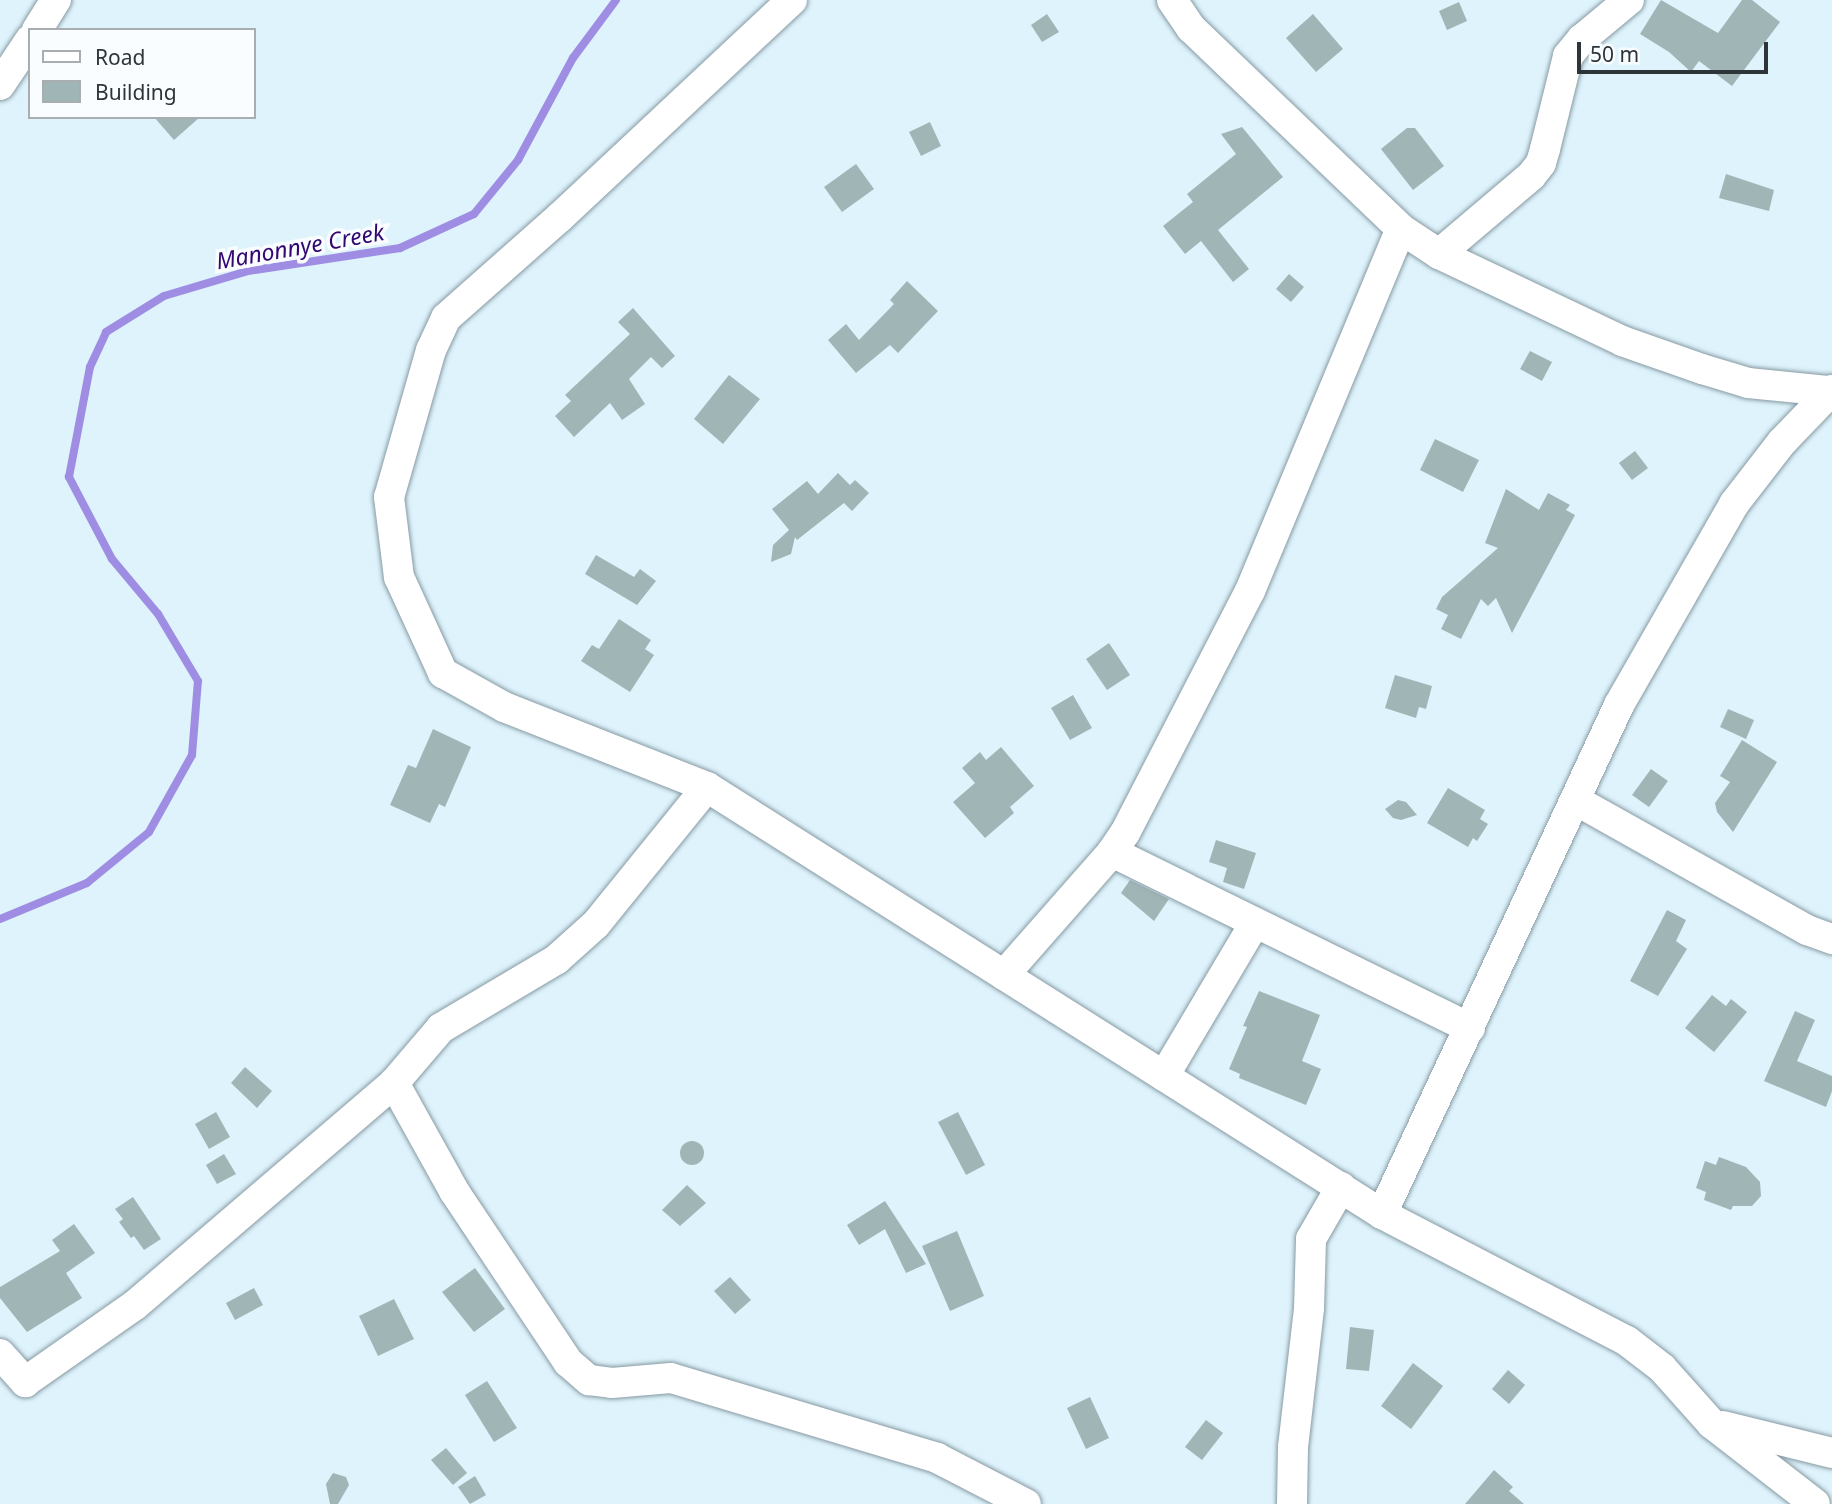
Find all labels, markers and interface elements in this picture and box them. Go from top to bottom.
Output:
legend [28,28,256,119]
scale bar [1580,28,1771,72]
text: 50 m [1590,40,1639,68]
text: Road [95,43,145,71]
text: Building [95,78,177,106]
water label: Manonnye Creek [214,218,386,274]

